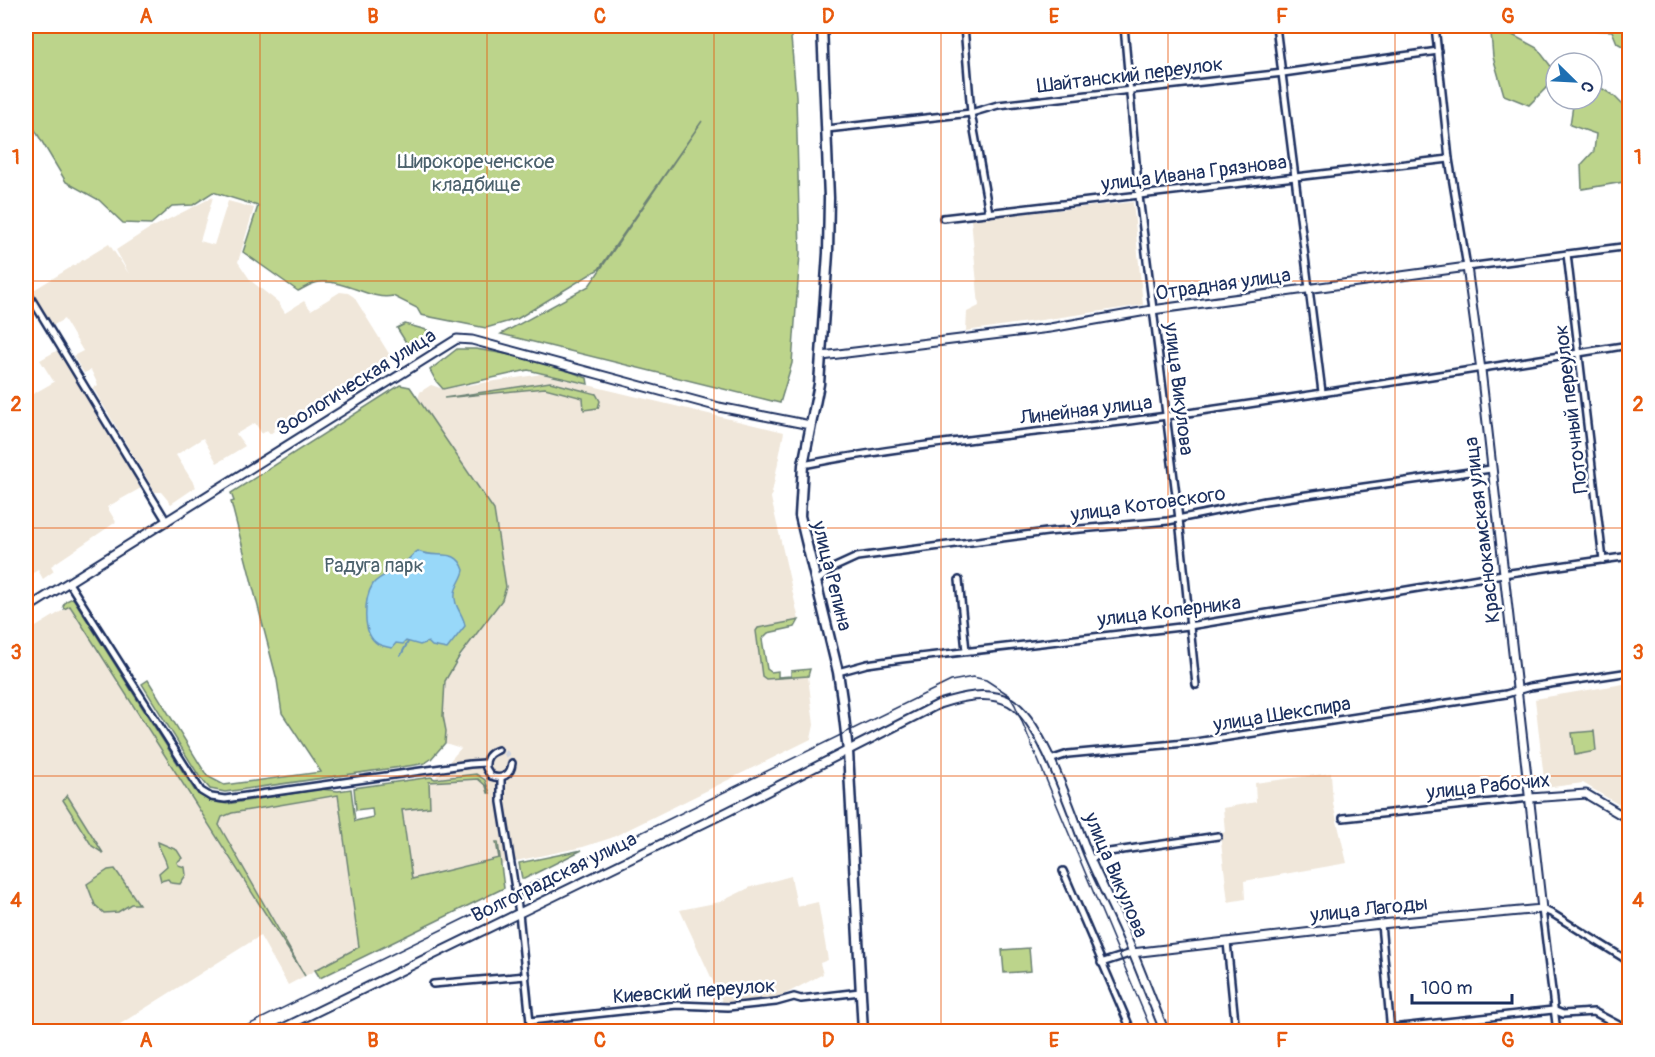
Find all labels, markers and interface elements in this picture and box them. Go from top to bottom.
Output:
text: A [140,4,153,29]
text: B [367,4,379,29]
text: C [594,4,606,29]
text: D [822,4,835,29]
text: E [1049,4,1060,29]
text: F [1276,4,1288,29]
text: G [1501,4,1515,29]
street label: Шайтанский переулок [1036,51,1224,99]
north arrow [1544,51,1604,111]
text: С [1576,78,1598,95]
text: 1 [12,145,20,170]
text: 1 [1634,145,1642,170]
park label: Широкореченское кладбище [398,149,555,197]
street label: улица Ивана Грязнова [1099,149,1288,197]
street label: Отрадная улица [1154,262,1292,306]
street label: улица Викулова [1158,320,1200,457]
street label: Зоологическая улица [271,323,441,441]
street label: Поточный переулок [1548,323,1594,495]
street label: Линейная улица [1017,389,1154,431]
text: 2 [10,392,22,417]
text: 2 [1632,392,1644,417]
street label: Краснокамская улица [1458,436,1506,624]
street label: улица Котовского [1068,481,1227,527]
street label: улица Репина [806,518,858,634]
park label: Радуга парк [324,553,424,578]
street label: улица Коперника [1095,590,1242,632]
text: 3 [10,640,22,665]
text: 3 [1632,640,1644,665]
street label: улица Шекспира [1211,691,1352,737]
street label: улица Рабочих [1424,767,1551,805]
street label: улица Викулова [1078,808,1154,941]
street label: Волгоградская улица [467,826,641,928]
text: 4 [10,888,22,913]
text: 4 [1632,888,1644,913]
street label: улица Лагоды [1308,890,1429,928]
scale bar [1412,967,1512,1005]
street label: Киевский переулок [612,973,776,1009]
text: 100 m [1421,977,1473,1000]
text: A [140,1028,153,1053]
text: B [367,1028,379,1053]
text: C [594,1028,606,1053]
text: D [822,1028,835,1053]
text: E [1049,1028,1060,1053]
text: F [1276,1028,1288,1053]
text: G [1501,1028,1515,1053]

